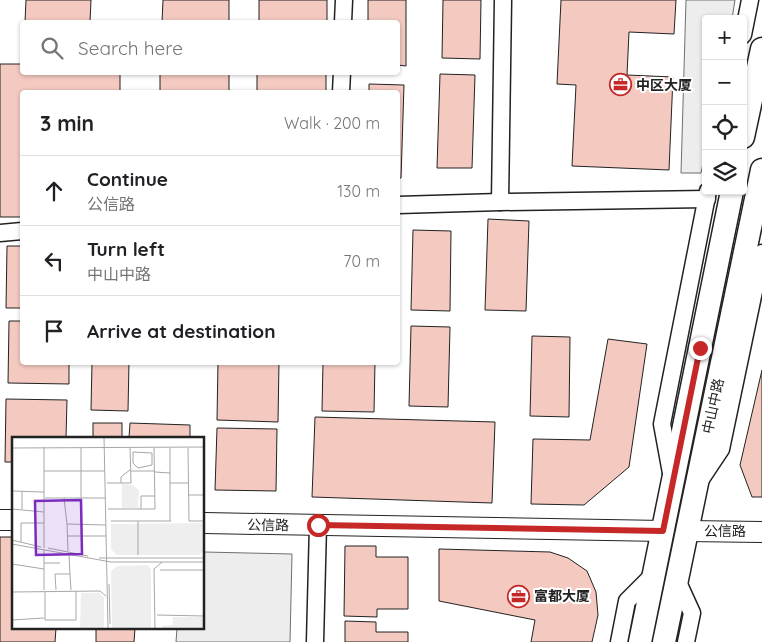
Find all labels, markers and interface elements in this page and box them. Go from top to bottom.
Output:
map controls [702,15,747,195]
button: + [702,15,747,60]
search box [20,20,400,75]
icon: search [38,34,66,62]
text: Search here [78,36,183,60]
button: − [702,60,747,105]
office icon: 中区大厦 [608,73,632,97]
place label: 中区大厦 [636,76,692,94]
button: locate [702,105,747,150]
text: 3 min [40,110,94,136]
text: Walk · 200 m [284,113,380,133]
button: layers [702,150,747,195]
text: Continue [87,167,168,191]
icon: ahead [40,177,68,205]
text: 130 m [337,181,380,201]
text: 公信路 [87,194,135,214]
text: Turn left [87,237,165,261]
icon: left [40,247,68,275]
text: 70 m [343,251,380,271]
text: 中山中路 [87,264,151,284]
icon: arrive [40,317,68,345]
text: Arrive at destination [87,319,276,343]
route end [689,337,712,360]
street label: 中山中路 [698,377,728,435]
inset map [12,437,205,630]
route start [307,514,330,537]
street label: 公信路 [247,516,289,534]
street label: 公信路 [704,522,746,540]
office icon: 富都大厦 [506,584,530,608]
place label: 富都大厦 [534,587,590,605]

